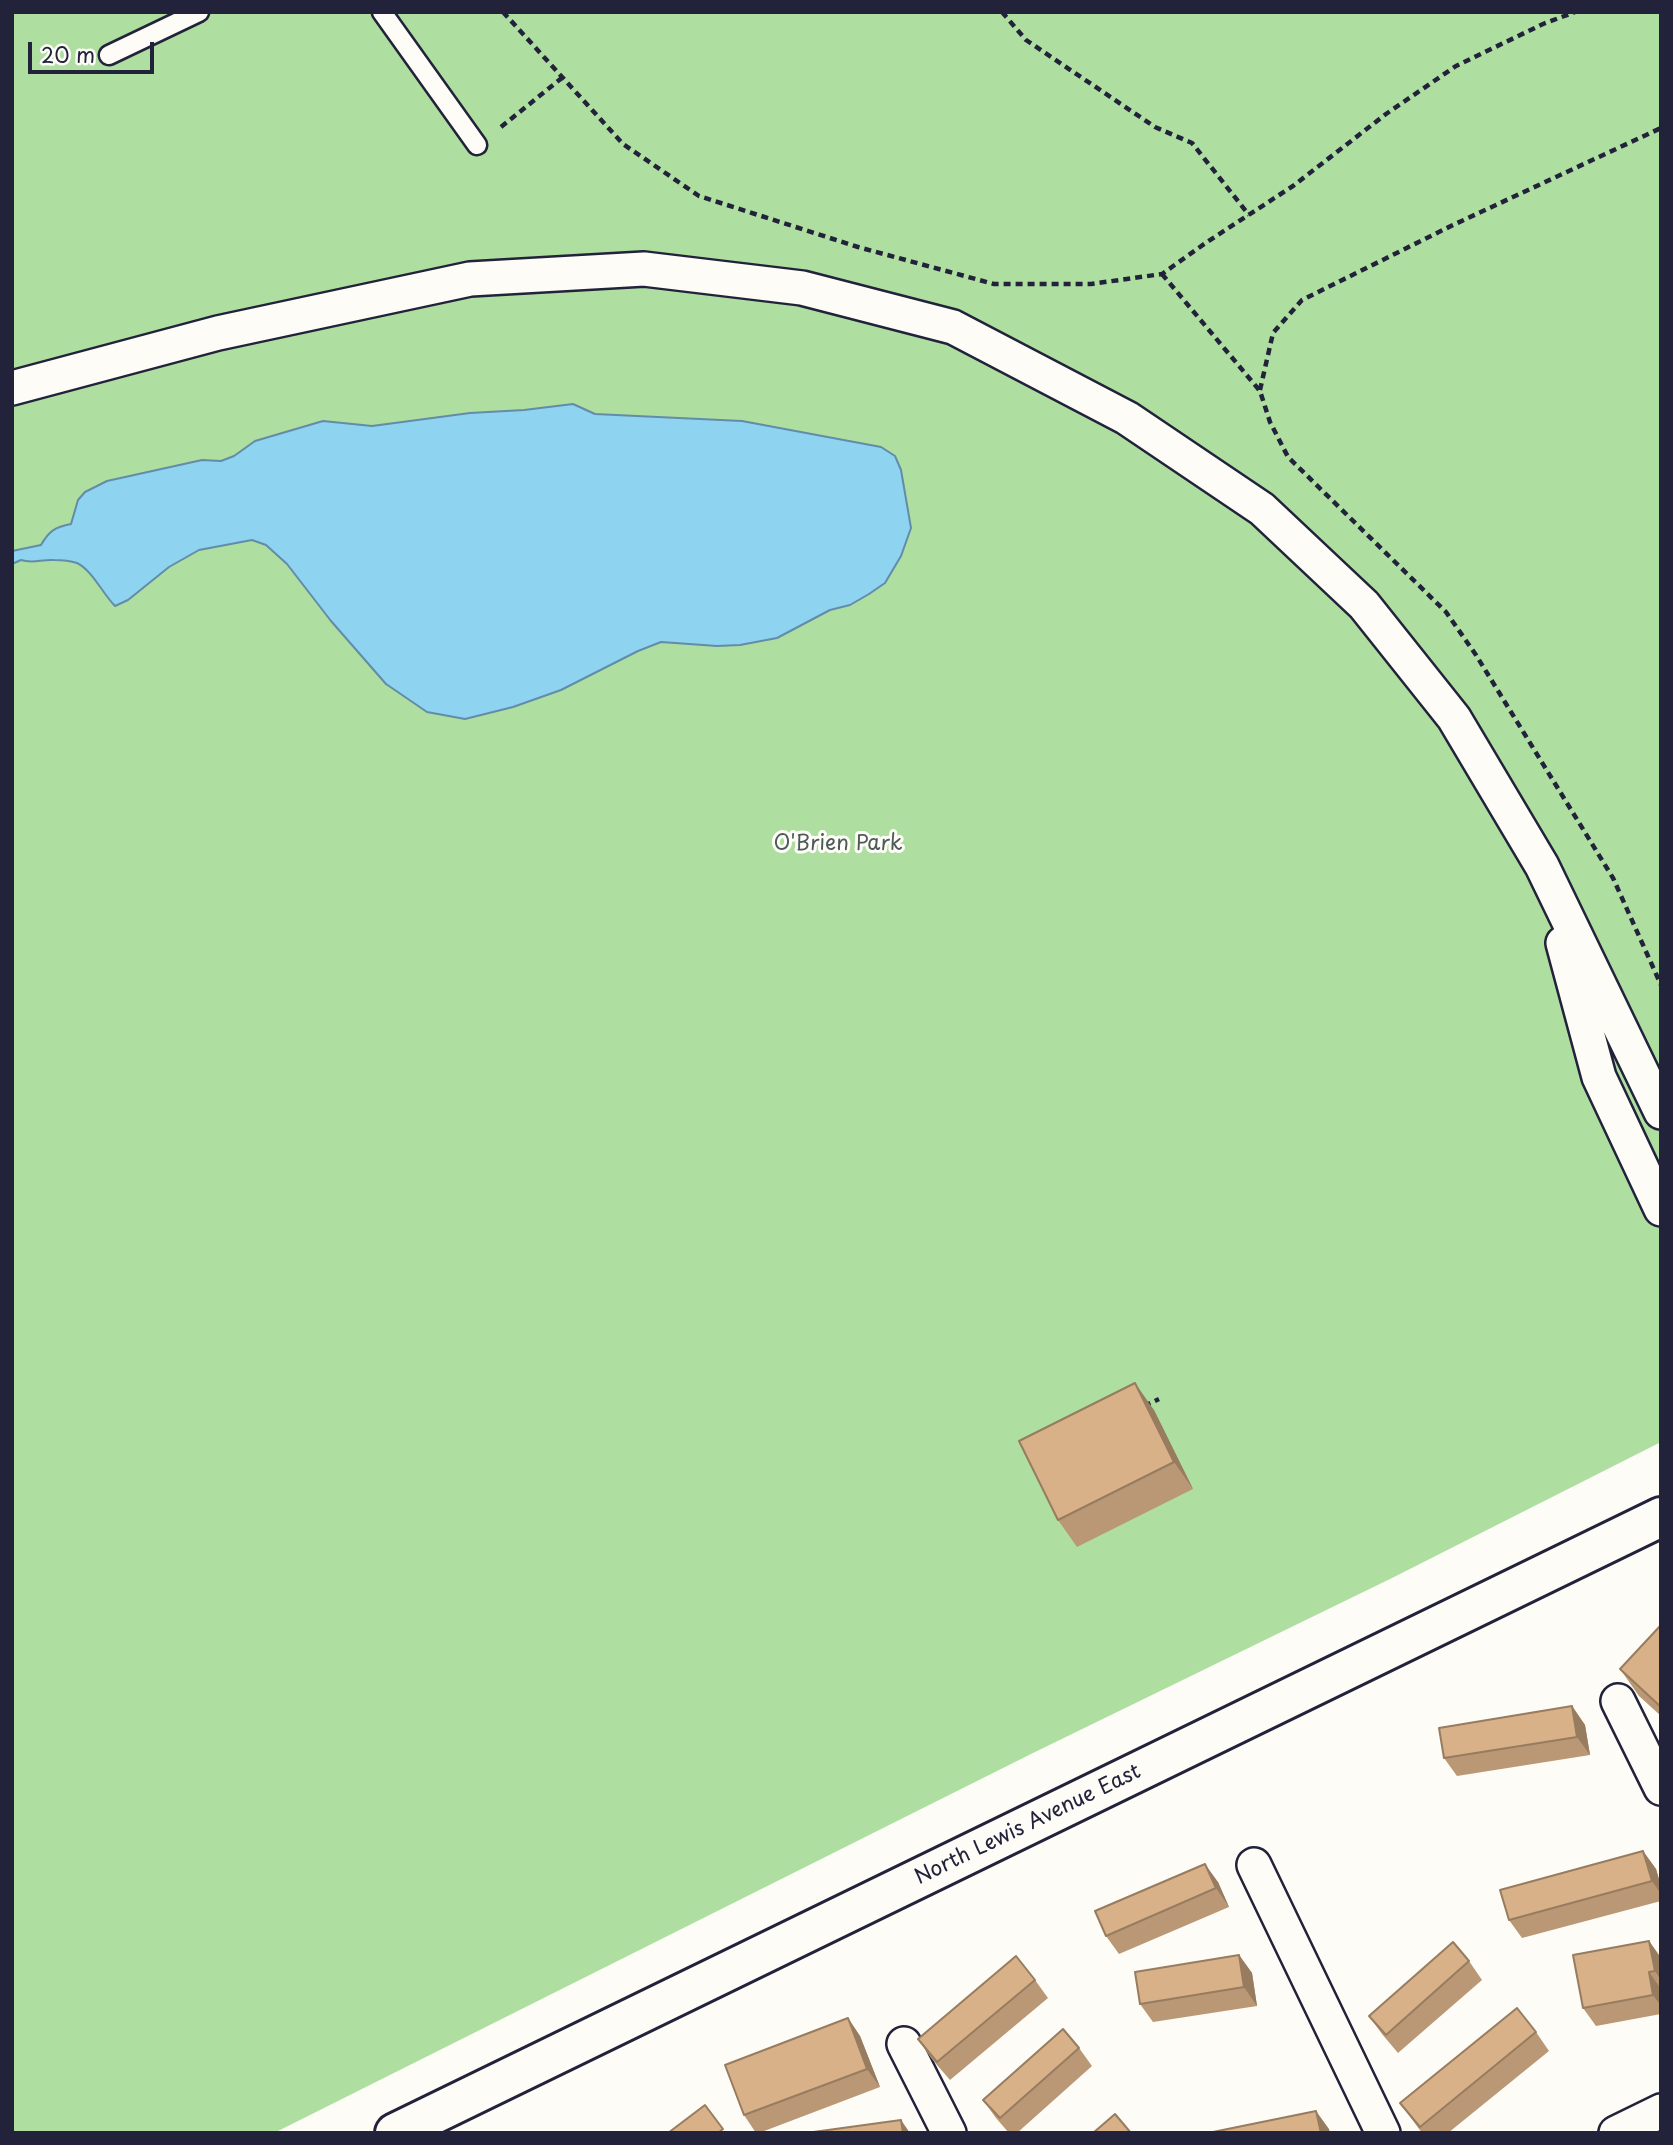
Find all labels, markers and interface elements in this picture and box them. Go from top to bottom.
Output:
scale bar [32,28,158,72]
text: 20 m [41,38,95,70]
park label: O'Brien Park [773,831,903,857]
street label: North Lewis Avenue East [911,1759,1145,1891]

